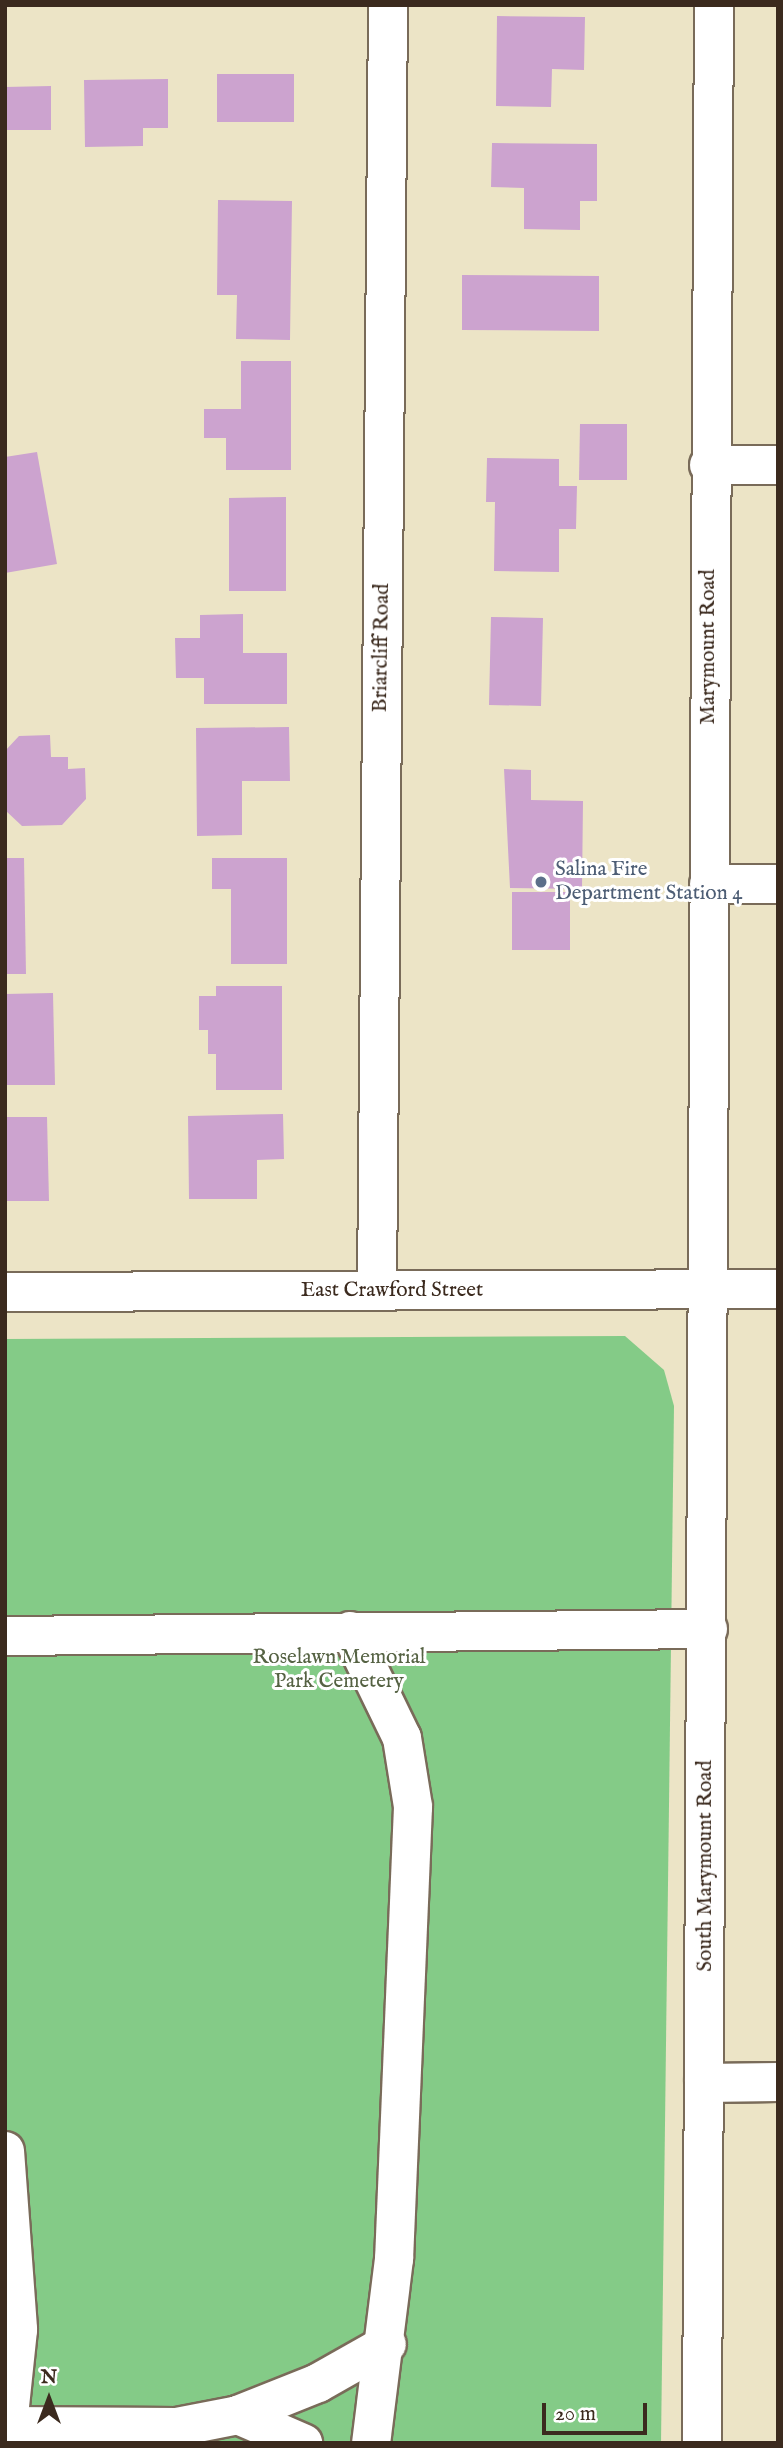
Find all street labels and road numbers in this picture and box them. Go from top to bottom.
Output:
street label: Marymount Road [696,569,722,725]
street label: Briarcliff Road [368,583,396,713]
street label: East Crawford Street [301,1278,483,1304]
street label: South Marymount Road [693,1760,719,1972]

